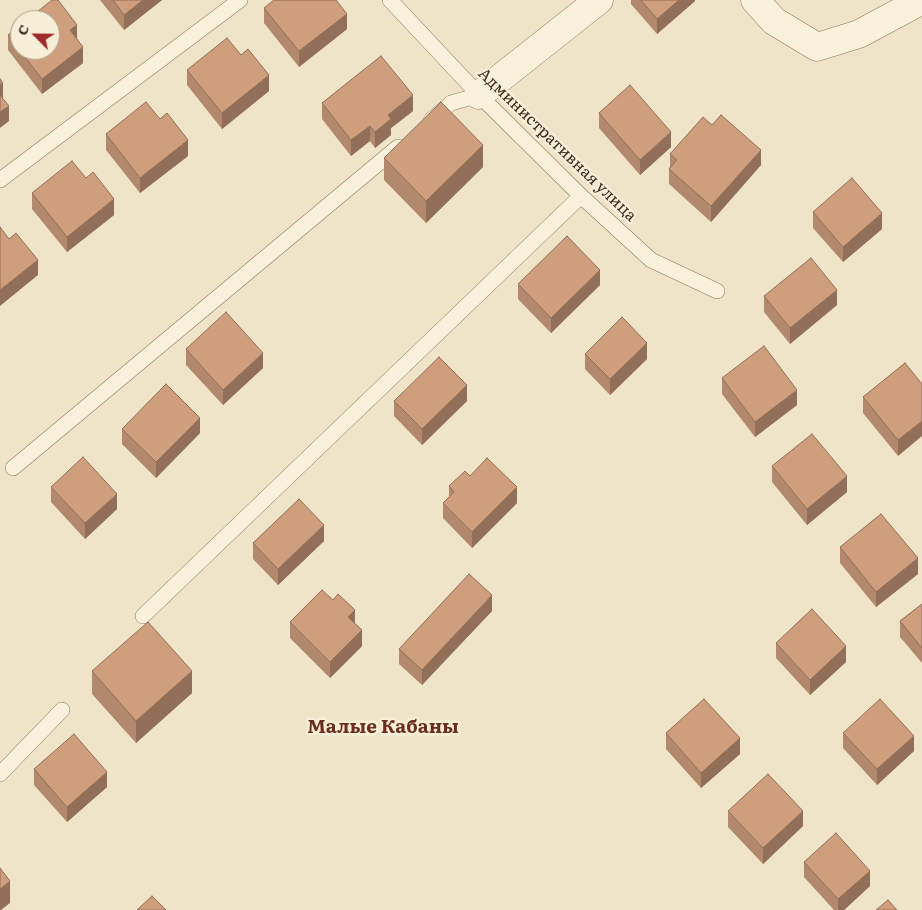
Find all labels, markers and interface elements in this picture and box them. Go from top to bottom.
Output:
north arrow [10,10,60,60]
text: С [11,21,33,38]
street label: Административная улица [474,64,640,226]
district label: Малые Кабаны [307,716,459,738]

